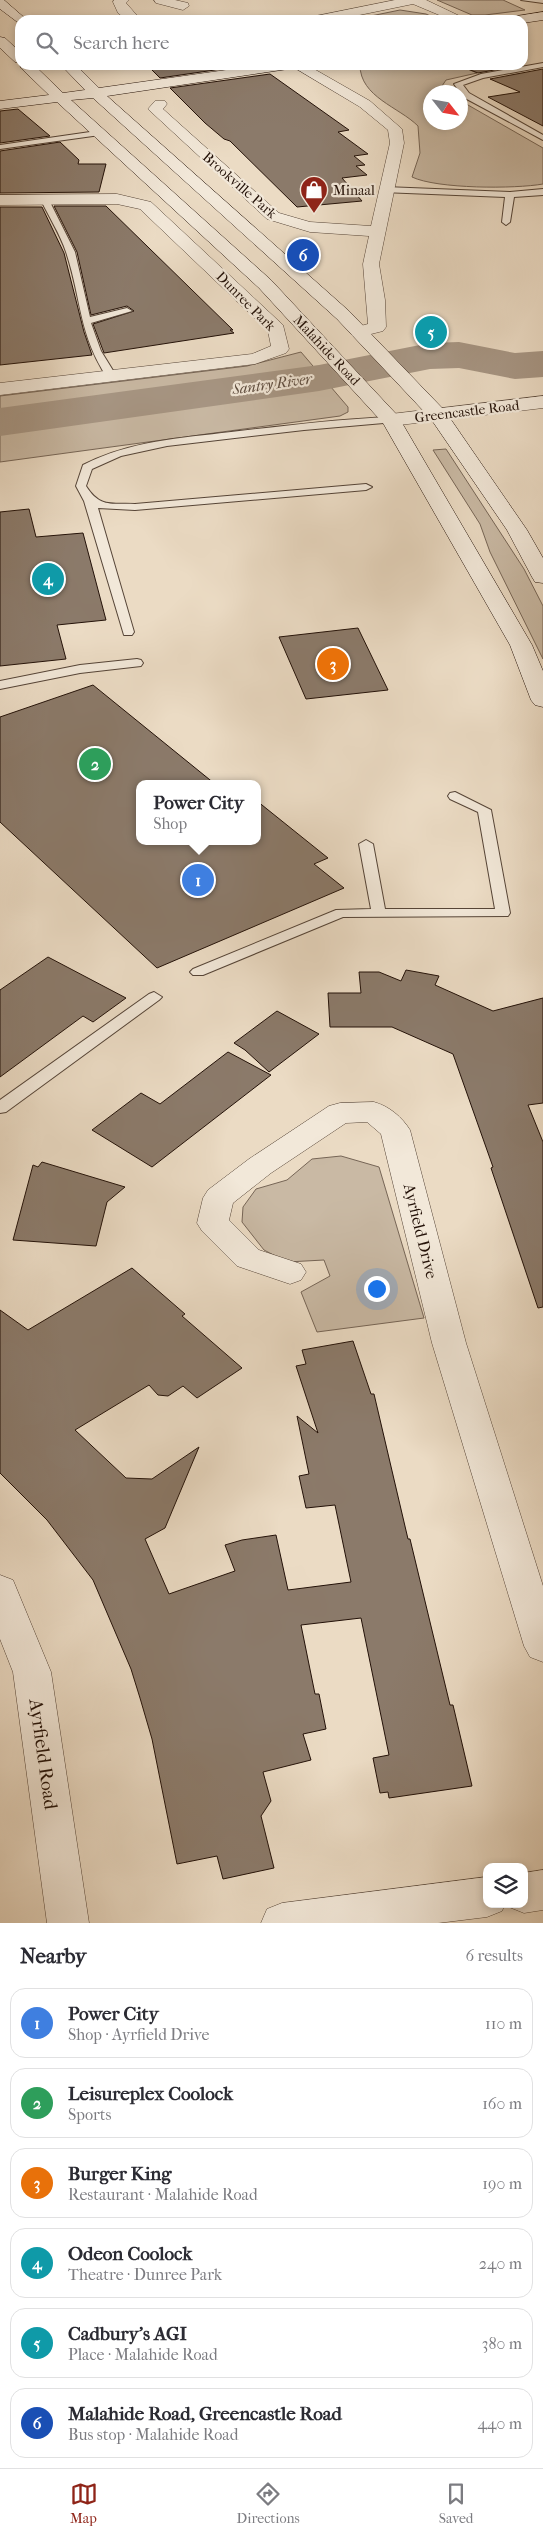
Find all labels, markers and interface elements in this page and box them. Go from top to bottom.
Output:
search box [15,15,528,70]
icon: search [33,29,61,57]
text: Search here [73,32,169,54]
north arrow [423,85,468,130]
street label: Brookville Park [199,149,281,223]
shop icon: Minaal [299,175,329,214]
place label: Minaal [333,182,375,199]
pin: 6 [287,236,319,274]
street label: Dunree Park [212,268,280,335]
street label: Malahide Road [290,312,364,389]
pin: 5 [415,313,447,351]
water label: Santry River [230,369,314,399]
street label: Greencastle Road [414,397,521,426]
pin: 4 [32,560,64,598]
pin: 3 [317,645,349,683]
pin: 2 [79,745,111,783]
popup [136,780,261,845]
text: Power City [153,792,244,814]
text: Shop [153,814,187,833]
pin: 1 [182,861,214,899]
street label: Ayrfield Drive [399,1181,442,1281]
your location [364,1276,390,1302]
street label: Ayrfield Road [24,1696,62,1812]
map controls [483,1863,528,1908]
button: layers [483,1863,528,1908]
text: Nearby [20,1944,86,1968]
text: 6 results [465,1946,523,1965]
text: Power City [68,2003,159,2025]
text: 1 [34,2014,40,2033]
text: 110 m [485,2014,522,2033]
text: Shop · Ayrfield Drive [68,2025,209,2044]
text: Leisureplex Coolock [68,2083,233,2105]
text: 2 [33,2094,41,2113]
text: 160 m [482,2094,522,2113]
text: Sports [68,2105,111,2124]
text: Burger King [68,2163,171,2185]
text: 3 [34,2174,40,2193]
text: 190 m [482,2174,522,2193]
text: Restaurant · Malahide Road [68,2185,258,2204]
text: Odeon Coolock [68,2243,192,2265]
text: 4 [32,2254,42,2273]
text: 240 m [479,2254,522,2273]
text: Theatre · Dunree Park [68,2265,222,2284]
text: Cadbury's AGI [68,2323,187,2345]
text: 5 [34,2334,40,2353]
text: 380 m [482,2334,522,2353]
text: Place · Malahide Road [68,2345,218,2364]
text: Malahide Road, Greencastle Road [68,2403,342,2425]
text: 6 [33,2414,41,2433]
text: 440 m [477,2414,522,2433]
text: Bus stop · Malahide Road [68,2425,238,2444]
tab: Map [70,2480,98,2527]
tab: Directions [237,2480,300,2527]
tab: Saved [439,2480,473,2527]

